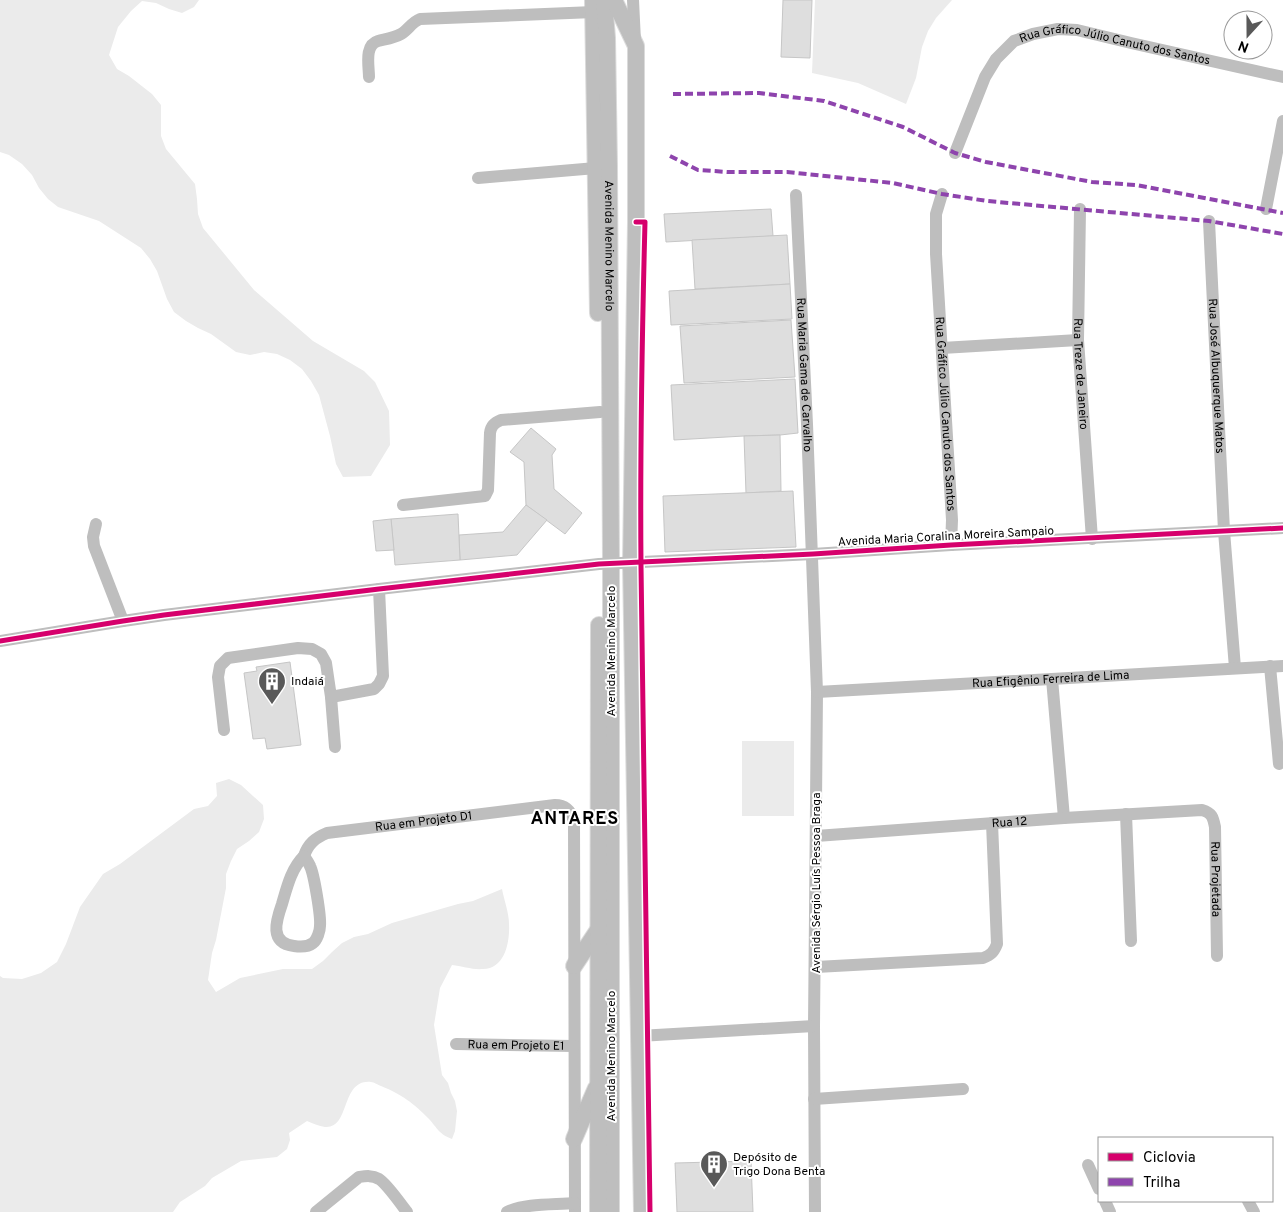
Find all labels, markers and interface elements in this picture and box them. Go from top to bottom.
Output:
north arrow [1223,10,1273,60]
street label: Rua Gráfico Júlio Canuto dos Santos [1017,22,1212,69]
text: N [1236,36,1252,55]
street label: Avenida Menino Marcelo [600,180,617,312]
street label: Rua Maria Gama de Carvalho [792,297,815,453]
street label: Rua José Albuquerque Matos [1204,298,1227,454]
street label: Rua Gráfico Júlio Canuto dos Santos [931,316,958,512]
street label: Rua Treze de Janeiro [1069,318,1091,431]
street label: Avenida Maria Coralina Moreira Sampaio [838,523,1055,551]
street label: Avenida Menino Marcelo [604,585,620,716]
building icon: Indaiá [257,666,287,705]
street label: Rua Efigênio Ferreira de Lima [972,668,1130,692]
place label: Indaiá [291,674,324,690]
street label: Avenida Sérgio Luís Pessoa Braga [809,793,825,974]
street label: Rua em Projeto D1 [374,808,473,836]
district label: ANTARES [531,808,619,831]
street label: Rua 12 [991,814,1028,832]
street label: Rua Projetada [1206,841,1223,917]
street label: Avenida Menino Marcelo [604,990,620,1121]
street label: Rua em Projeto E1 [467,1037,565,1055]
legend [1098,1137,1273,1202]
building icon: Depósito de Trigo Dona Benta [699,1149,729,1188]
text: Ciclovia [1143,1149,1196,1168]
place label: Depósito de Trigo Dona Benta [733,1150,825,1180]
text: Trilha [1143,1174,1180,1193]

